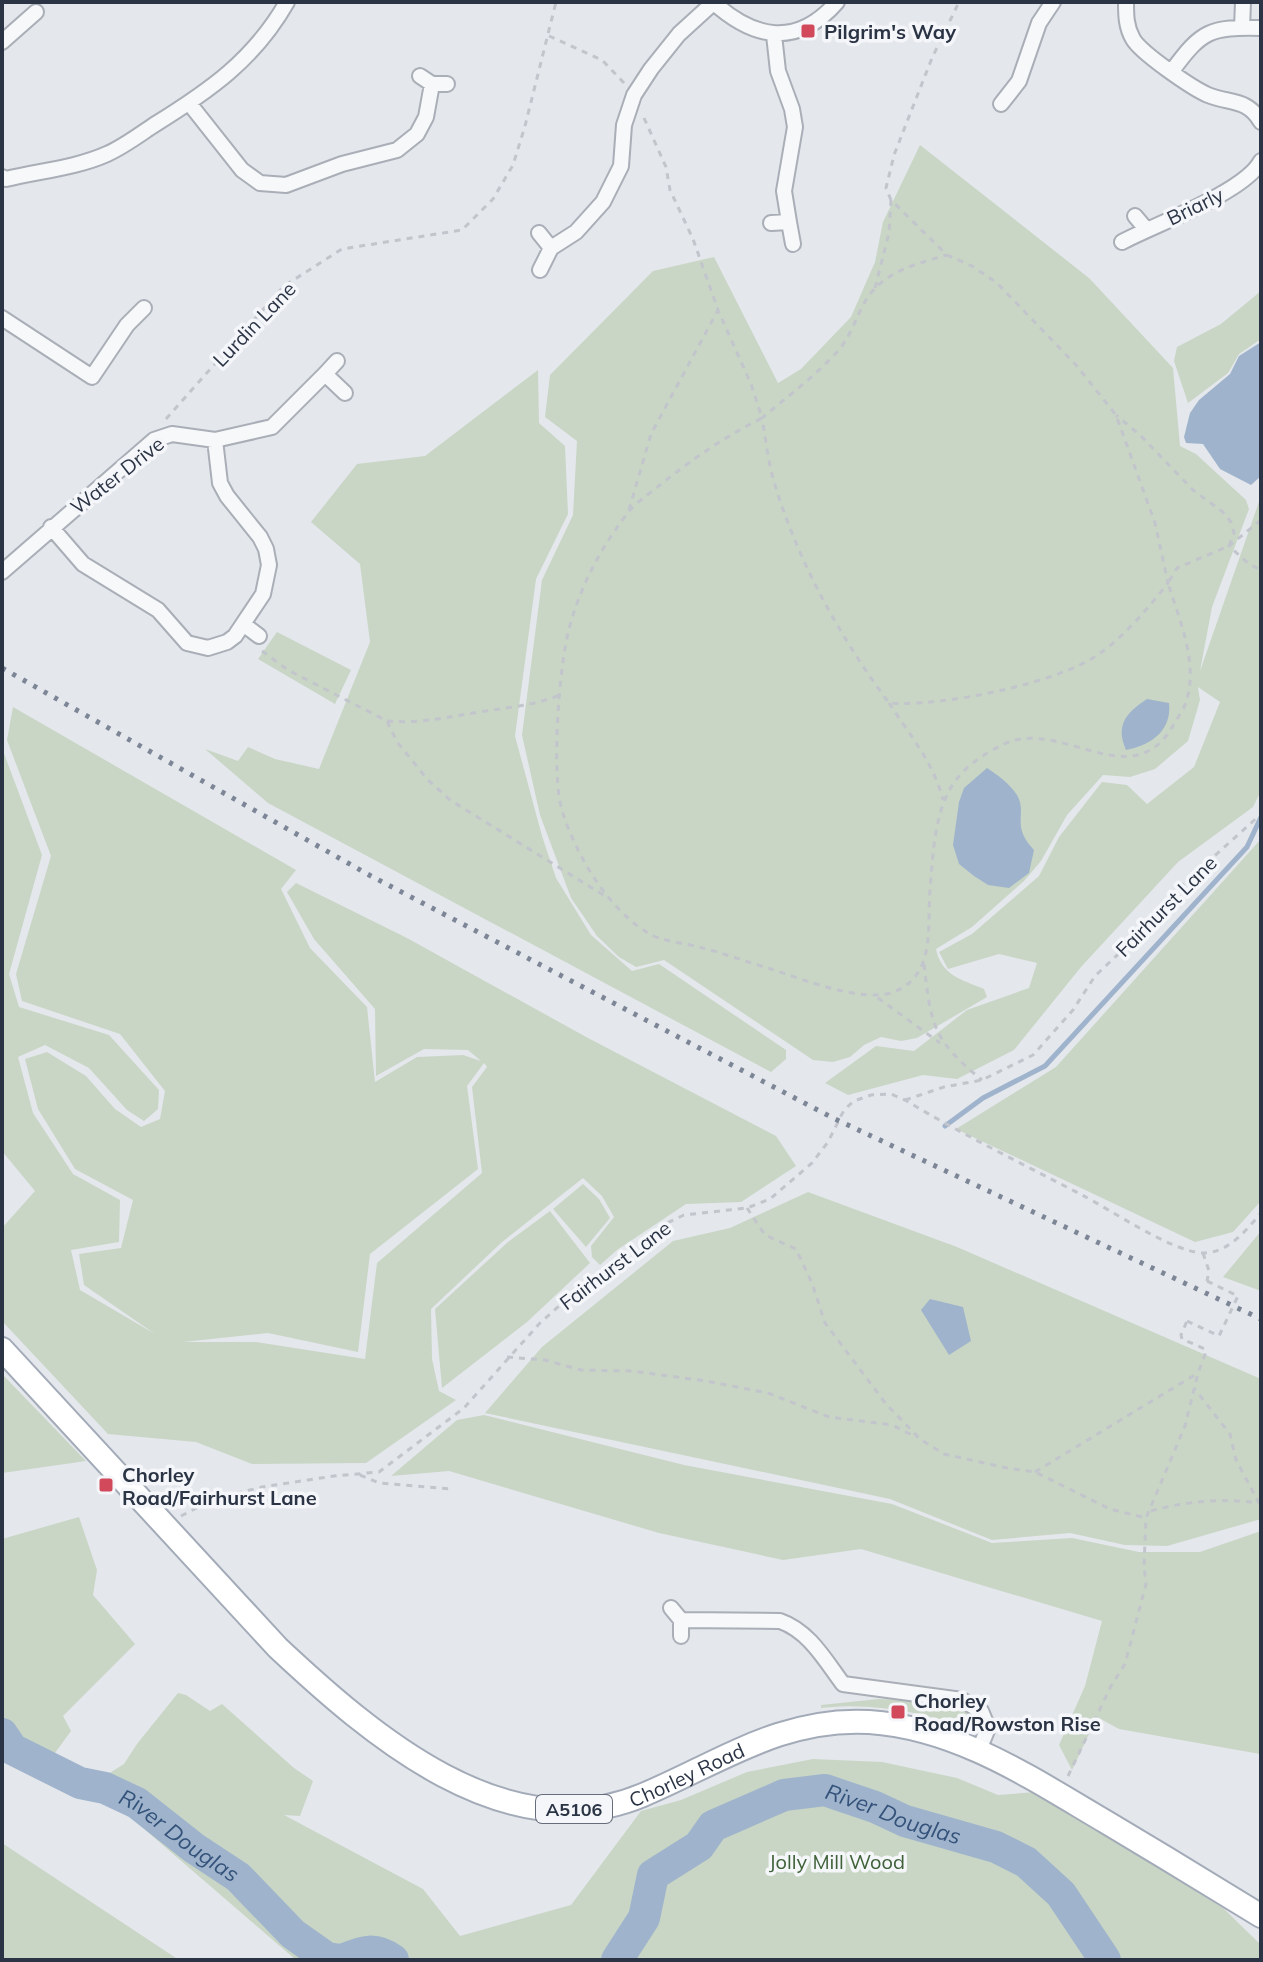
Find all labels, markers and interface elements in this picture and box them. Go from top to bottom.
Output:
place label: Pilgrim's Way [824,19,956,44]
marker: Pilgrim's Way [799,22,817,40]
street label: Briarly [1162,181,1228,230]
street label: Lurdin Lane [207,276,301,372]
street label: Water Drive [65,431,169,519]
street label: Fairhurst Lane [1110,850,1222,962]
street label: Fairhurst Lane [554,1215,676,1315]
place label: Chorley Road/Fairhurst Lane [122,1462,317,1510]
marker: Chorley Road/Fairhurst Lane [97,1476,115,1494]
place label: Chorley Road/Rowston Rise [914,1688,1101,1736]
marker: Chorley Road/Rowston Rise [889,1703,907,1721]
street label: Chorley Road [625,1737,748,1812]
water label: River Douglas [822,1777,964,1850]
water label: River Douglas [115,1783,245,1888]
road number: A5106 [536,1795,612,1823]
park label: Jolly Mill Wood [769,1849,905,1874]

